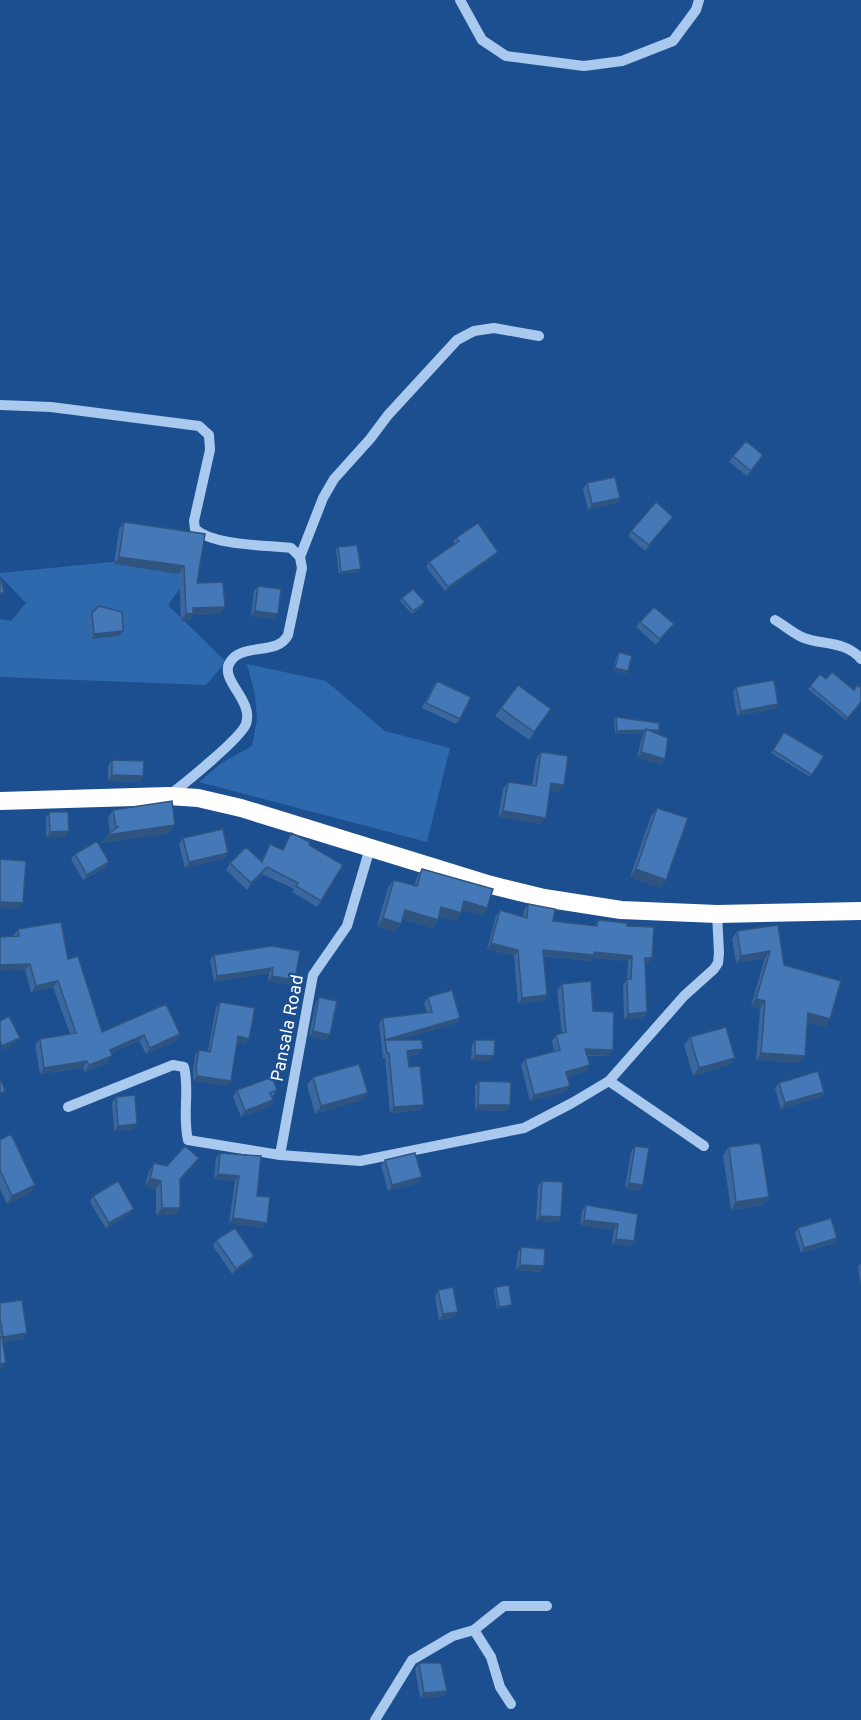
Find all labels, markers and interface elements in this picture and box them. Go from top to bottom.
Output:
street label: Pansala Road [267,973,310,1084]

